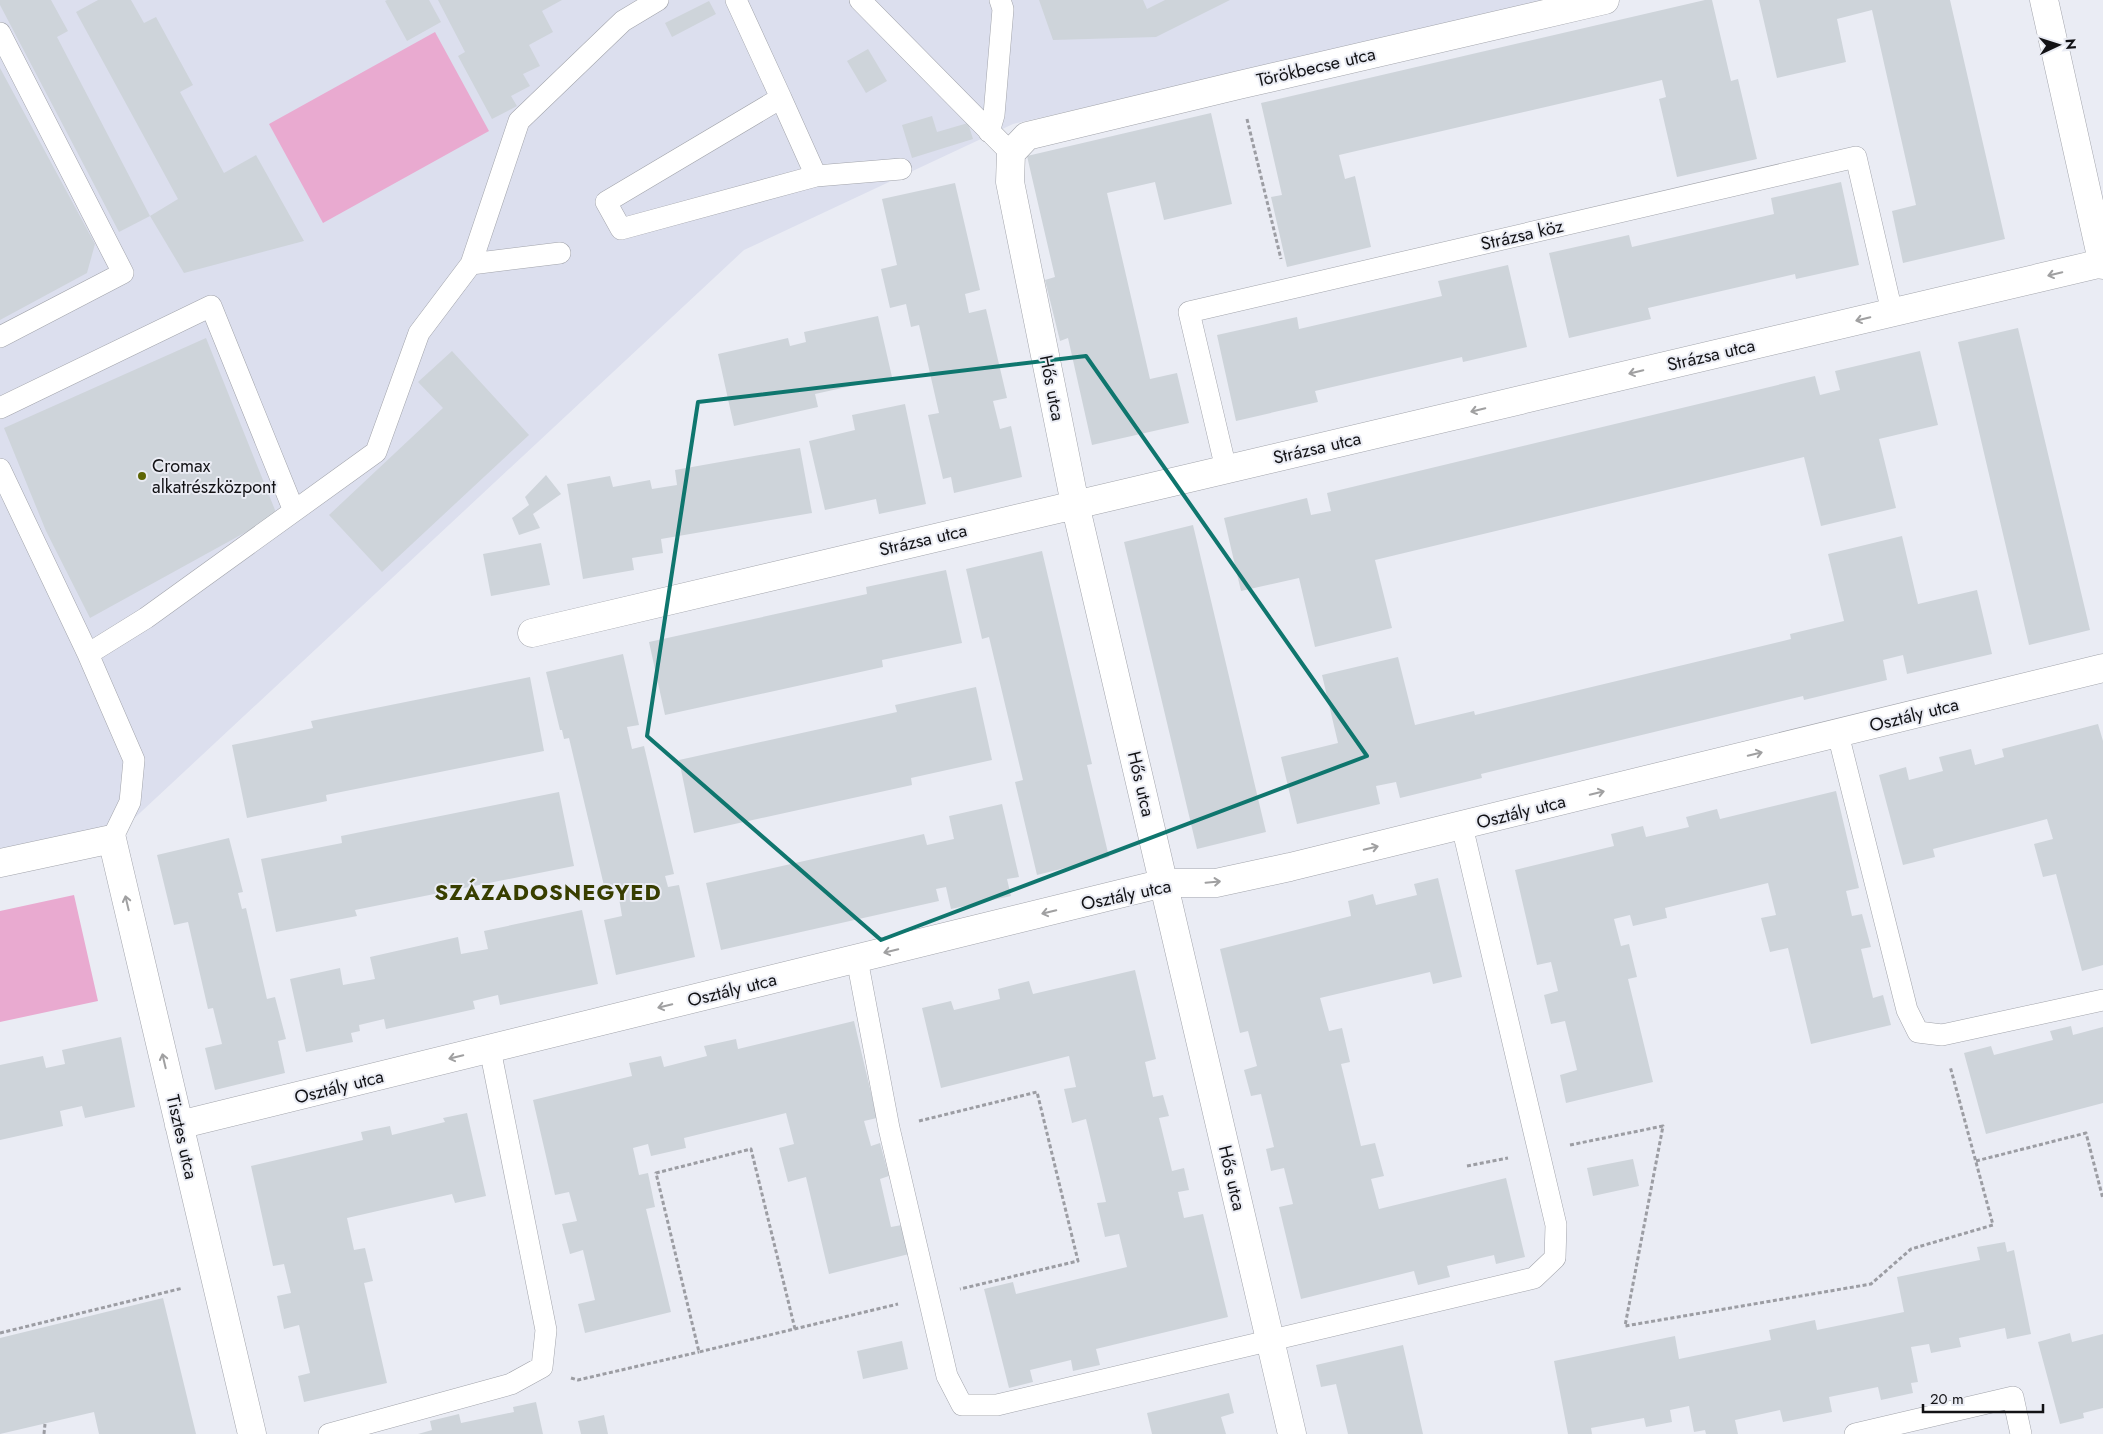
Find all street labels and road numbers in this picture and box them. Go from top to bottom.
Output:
street label: Törökbecse utca [1254,41,1378,93]
street label: Strázsa köz [1478,213,1567,257]
street label: Strázsa utca [1664,332,1758,378]
street label: Hős utca [1033,353,1071,423]
street label: Strázsa utca [1270,425,1364,471]
street label: Strázsa utca [876,517,970,563]
street label: Osztály utca [1867,691,1961,739]
street label: Hős utca [1121,749,1161,819]
street label: Osztály utca [1474,788,1568,836]
street label: Osztály utca [1079,873,1173,917]
street label: Osztály utca [685,966,779,1014]
street label: Osztály utca [292,1063,386,1111]
street label: Tisztes utca [160,1092,204,1182]
street label: Hős utca [1212,1143,1252,1213]

